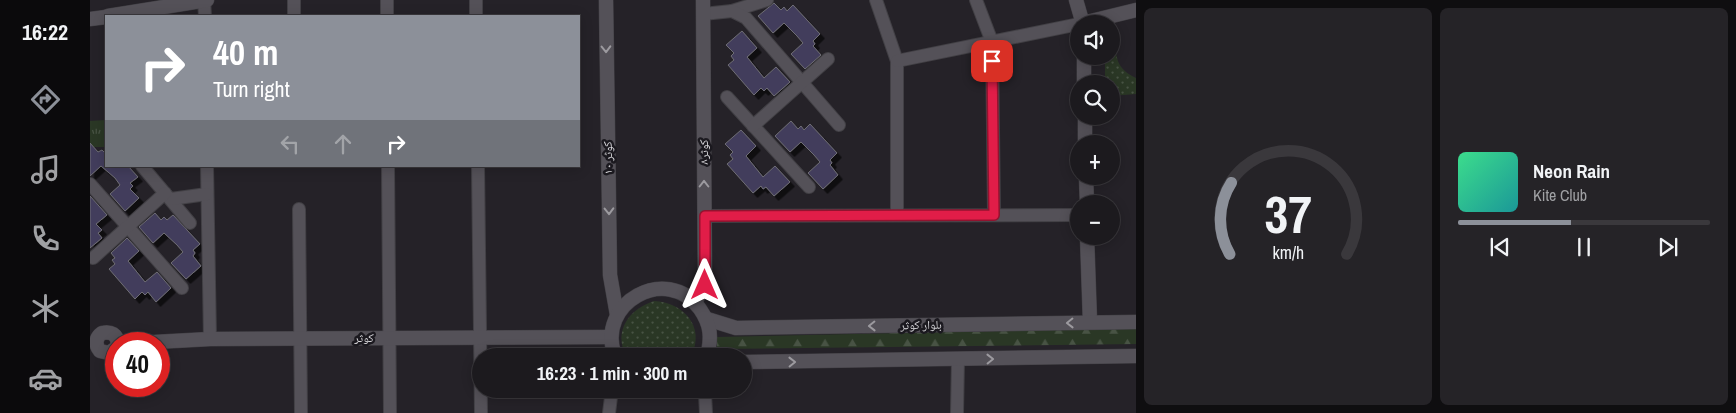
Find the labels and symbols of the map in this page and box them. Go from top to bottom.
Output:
pin [971,40,1013,82]
one-way arrow [601,45,611,53]
street label: کوثر۸ [696,140,712,164]
street label: کوثر ۱۰ [600,141,616,175]
one-way arrow [699,180,709,188]
one-way arrow [604,208,614,215]
position arrow [678,258,730,310]
street label: بلوار کوثر [899,317,942,333]
one-way arrow [1066,318,1074,328]
one-way arrow [868,321,876,331]
street label: کوثر [353,330,374,346]
speed limit sign: 40 [105,332,170,397]
one-way arrow [986,353,994,364]
one-way arrow [789,356,797,367]

